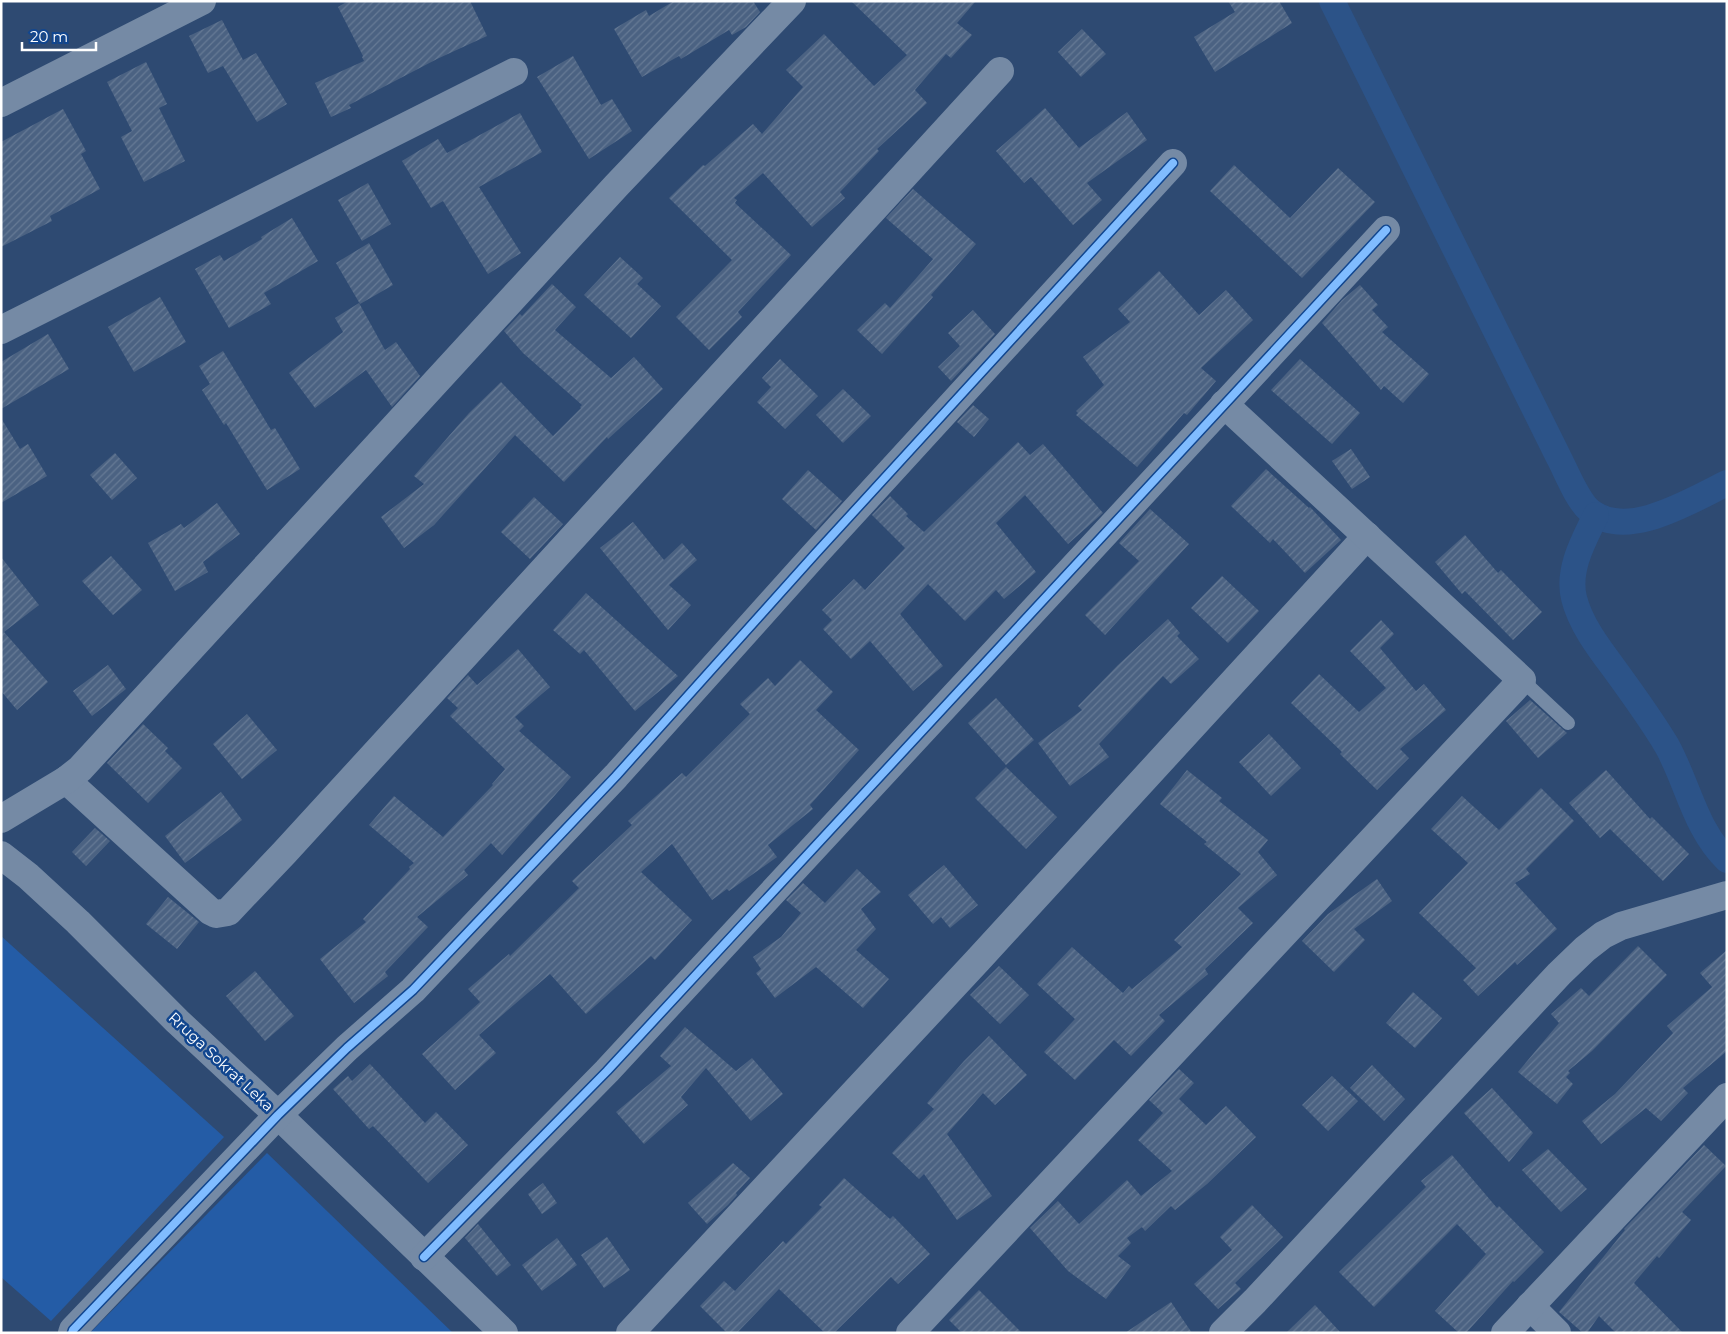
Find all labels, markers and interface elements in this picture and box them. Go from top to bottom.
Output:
scale bar [22,20,96,52]
text: 20 m [30,27,68,46]
street label: Rruga Sokrat Leka [165,1008,278,1115]

